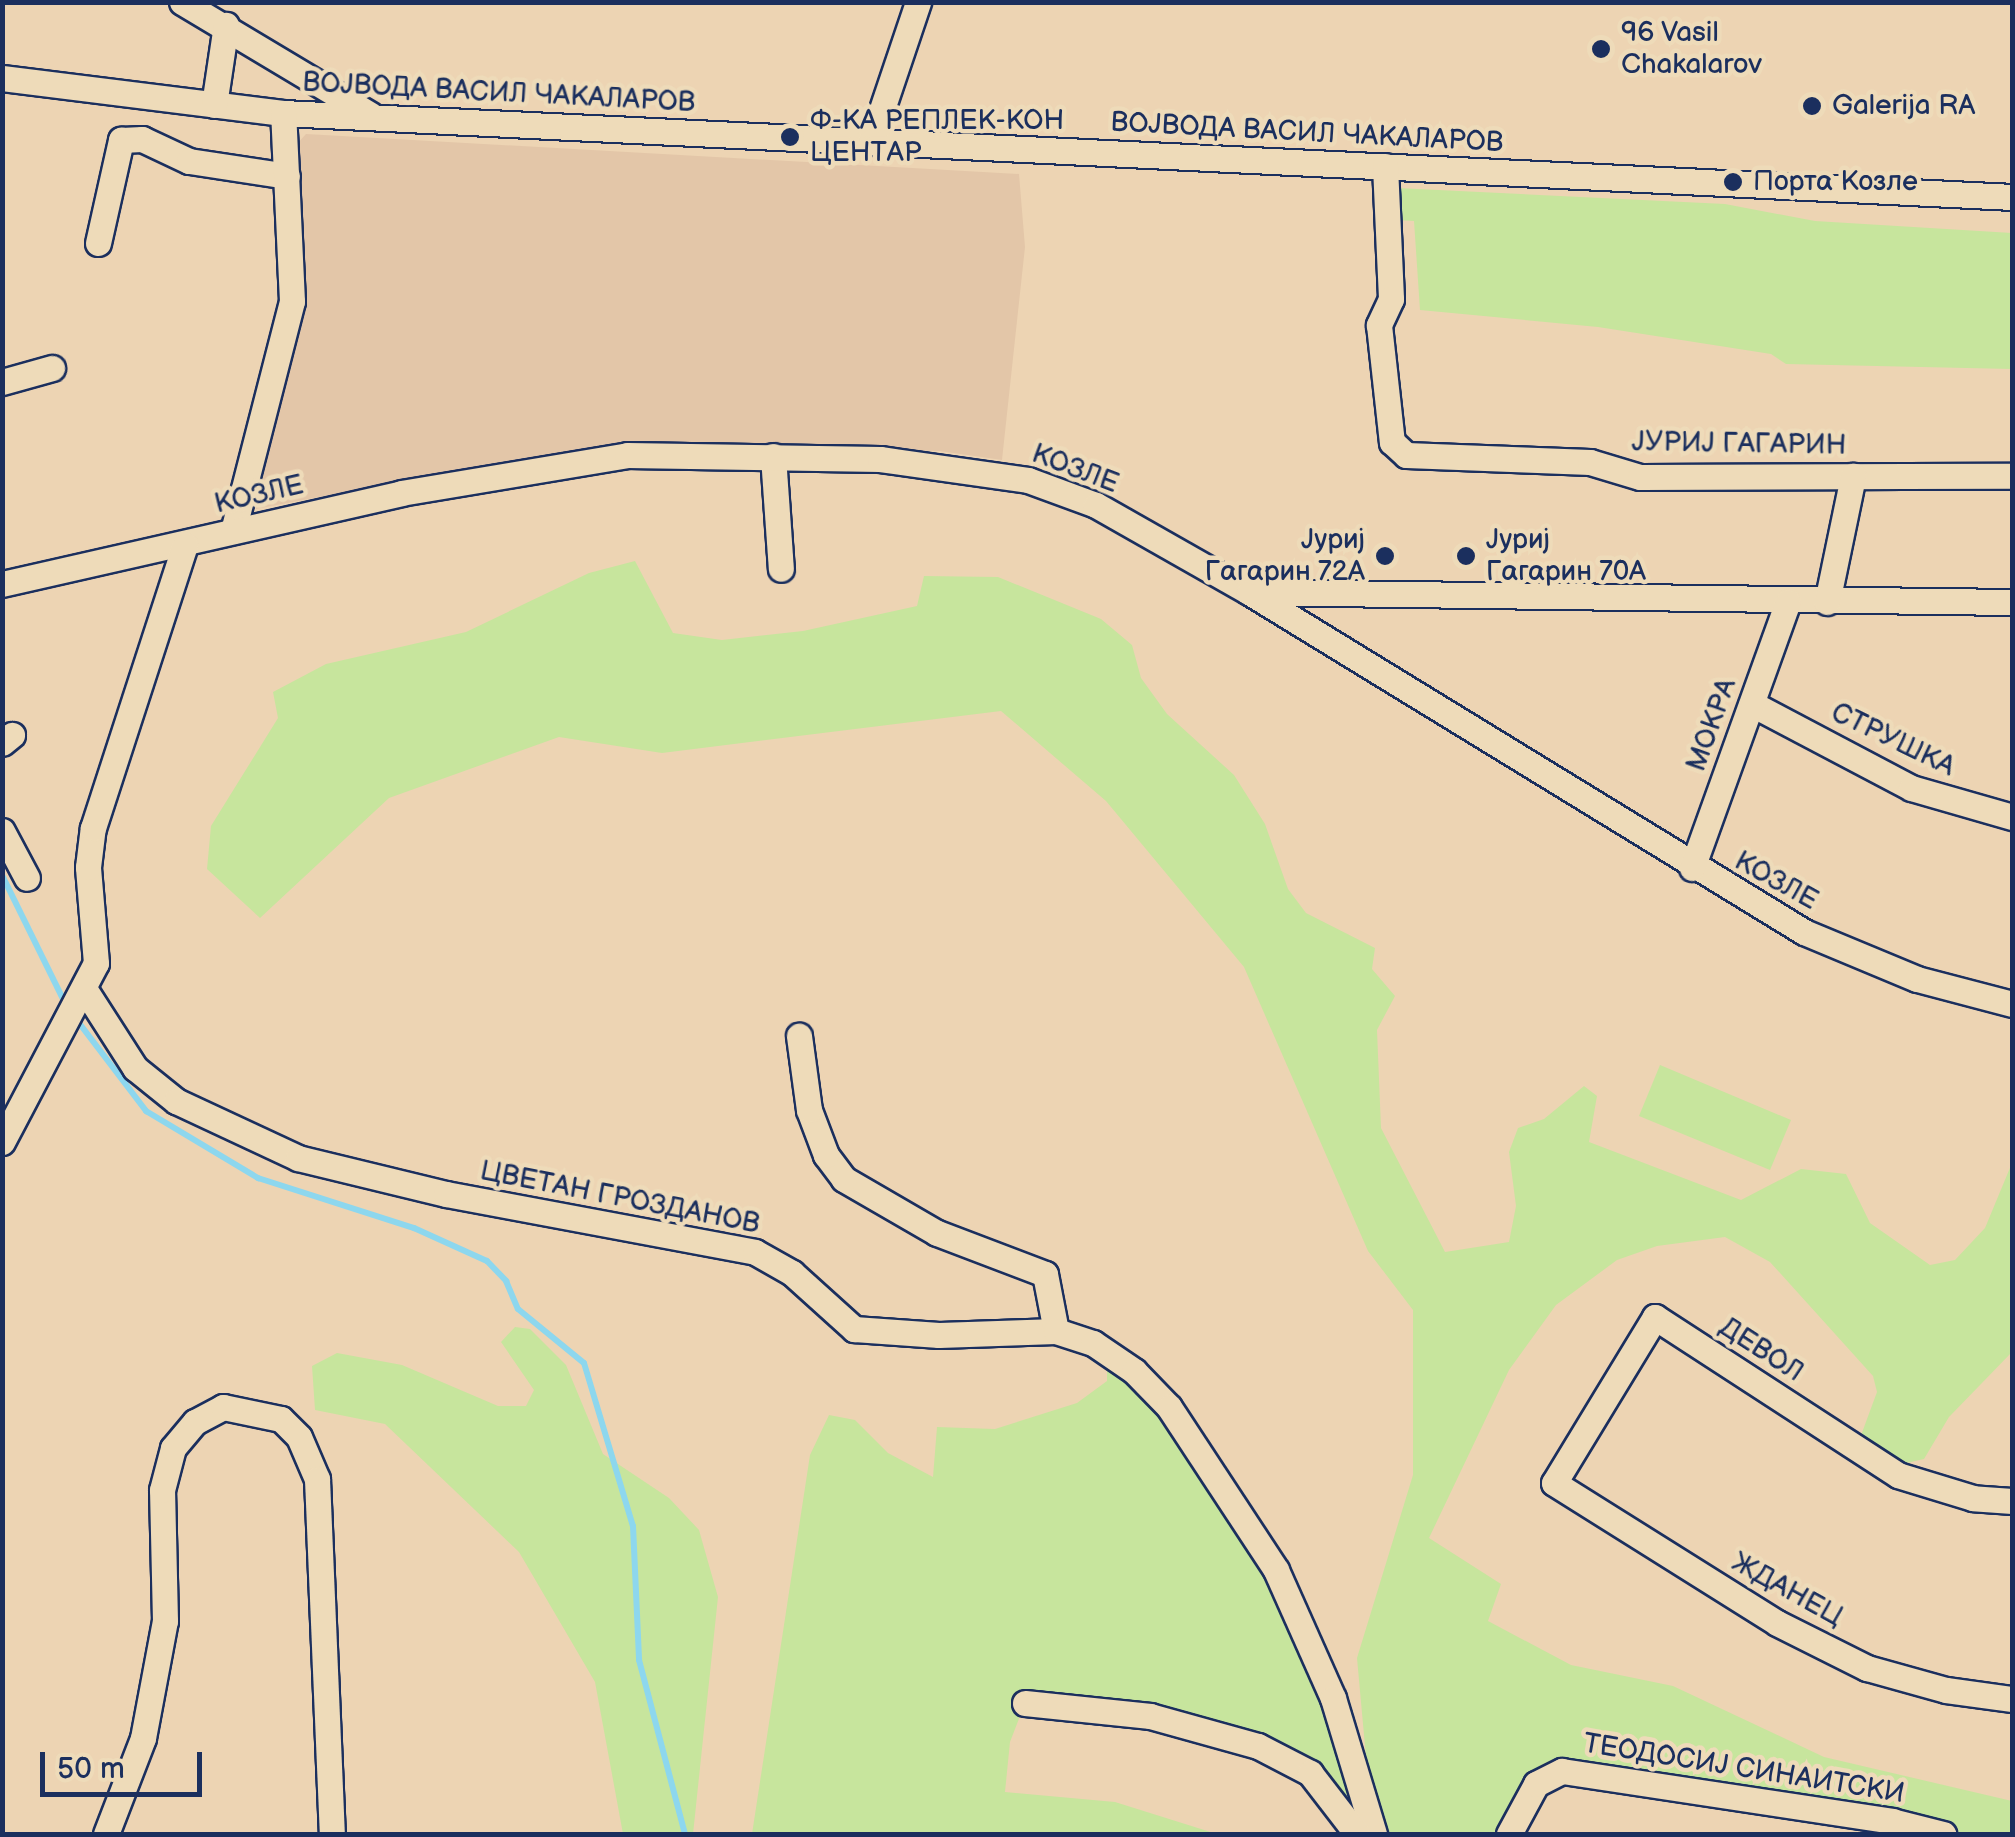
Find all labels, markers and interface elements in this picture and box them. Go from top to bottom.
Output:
place label: 96 Vasil Chakalarov [1621,16,1762,82]
marker: 96 Vasil Chakalarov [1590,38,1612,60]
street label: ВОЈВОДА ВАСИЛ ЧАКАЛАРОВ [302,66,696,120]
place label: Galerija RA [1832,89,1975,123]
marker: Galerija RA [1801,95,1823,117]
place label: Ф-КА РЕПЛЕК-КОН ЦЕНТАР [810,104,1064,170]
street label: ВОЈВОДА ВАСИЛ ЧАКАЛАРОВ [1110,106,1504,160]
marker: Ф-КА РЕПЛЕК-КОН ЦЕНТАР [779,126,801,148]
place label: Порта Козле [1753,165,1918,199]
marker: Порта Козле [1722,171,1744,193]
street label: ЈУРИЈ ГАГАРИН [1631,425,1847,463]
street label: КОЗЛЕ [1027,437,1123,501]
street label: КОЗЛЕ [211,468,307,522]
place label: Јуриј Гагарин 72А [1204,523,1365,589]
place label: Јуриј Гагарин 70А [1486,523,1647,589]
marker: Јуриј Гагарин 72А [1374,545,1396,567]
marker: Јуриј Гагарин 70А [1455,545,1477,567]
street label: МОКРА [1680,674,1744,776]
street label: СТРУШКА [1826,696,1960,784]
street label: КОЗЛЕ [1728,844,1824,918]
street label: ЦВЕТАН ГРОЗДАНОВ [477,1154,763,1242]
street label: ДЕВОЛ [1713,1311,1809,1389]
street label: ЖДАНЕЦ [1726,1546,1848,1634]
street label: ТЕОДОСИЈ СИНАИТСКИ [1581,1727,1907,1811]
scale bar [45,1732,208,1794]
text: 50 m [57,1751,125,1787]

